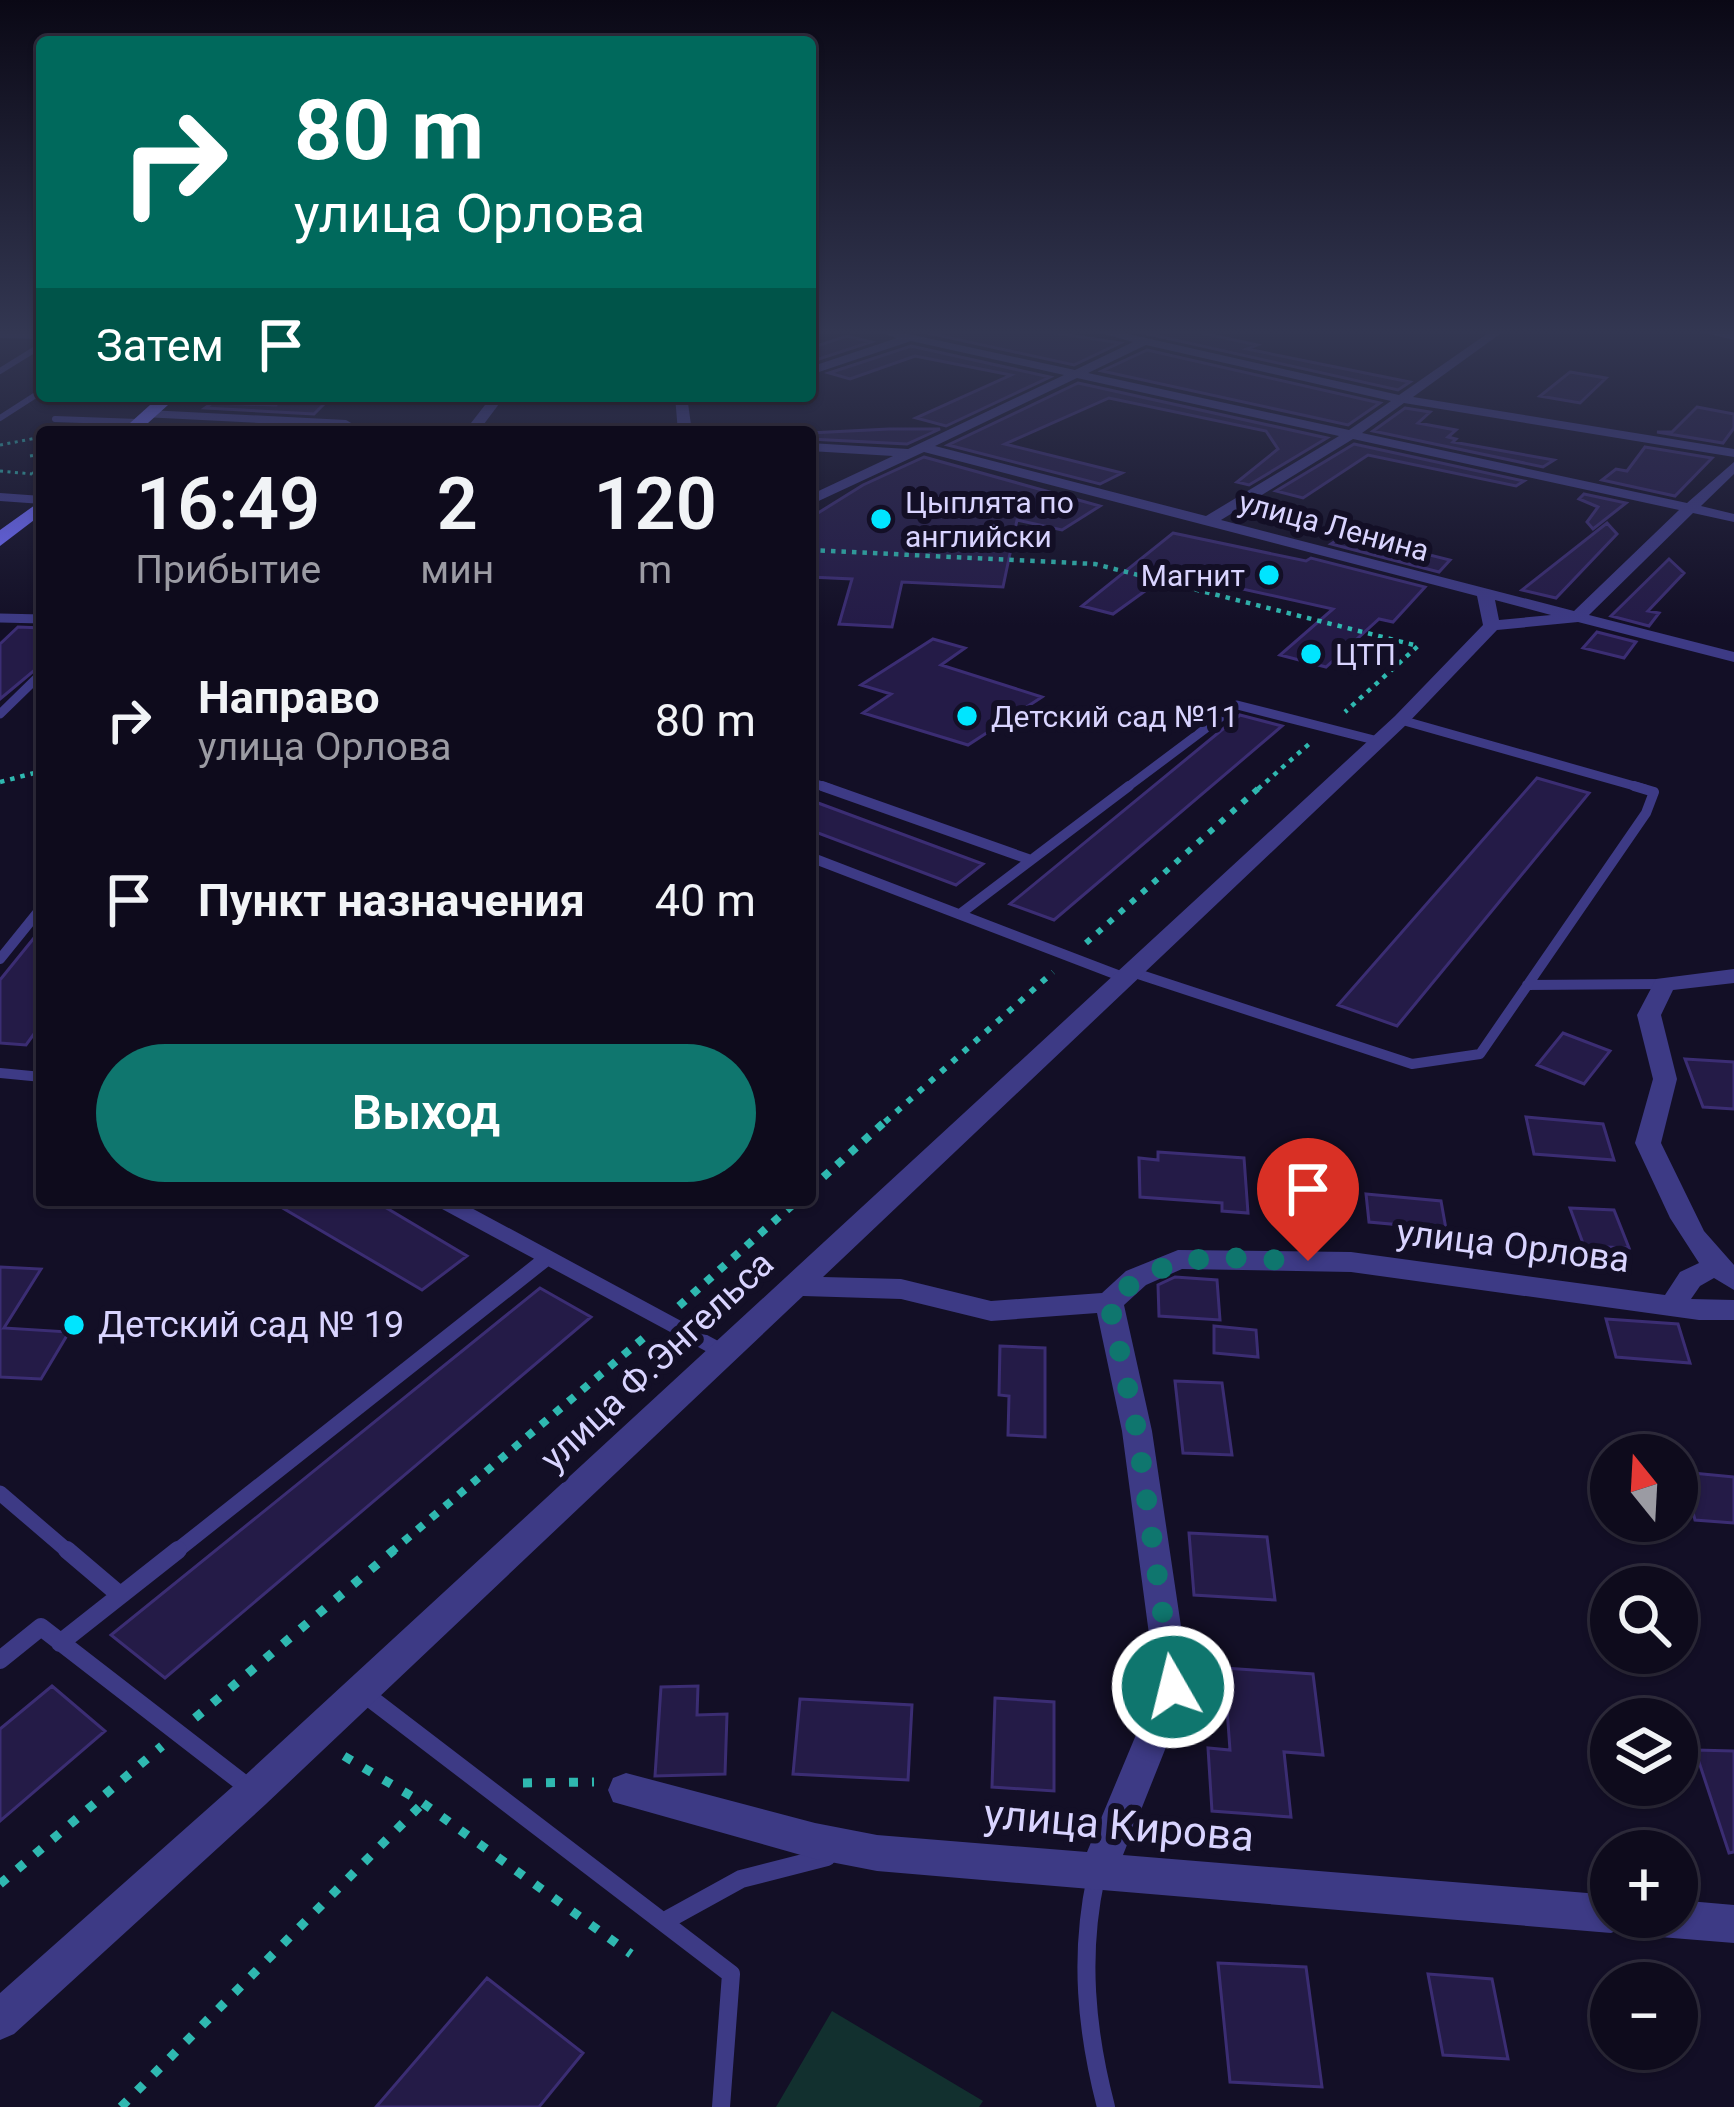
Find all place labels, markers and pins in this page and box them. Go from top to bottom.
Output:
place label: Цыплята по английски [905,485,1074,554]
marker: Цыплята по английски [868,506,894,532]
place label: Магнит [1141,558,1245,593]
marker: Магнит [1256,562,1282,588]
place label: ЦТП [1335,637,1396,672]
marker: ЦТП [1298,641,1324,667]
place label: Детский сад №11 [991,699,1239,734]
marker: Детский сад №11 [954,703,980,729]
pin [1257,1138,1359,1261]
place label: Детский сад № 19 [98,1304,404,1346]
marker: Детский сад № 19 [61,1312,87,1338]

